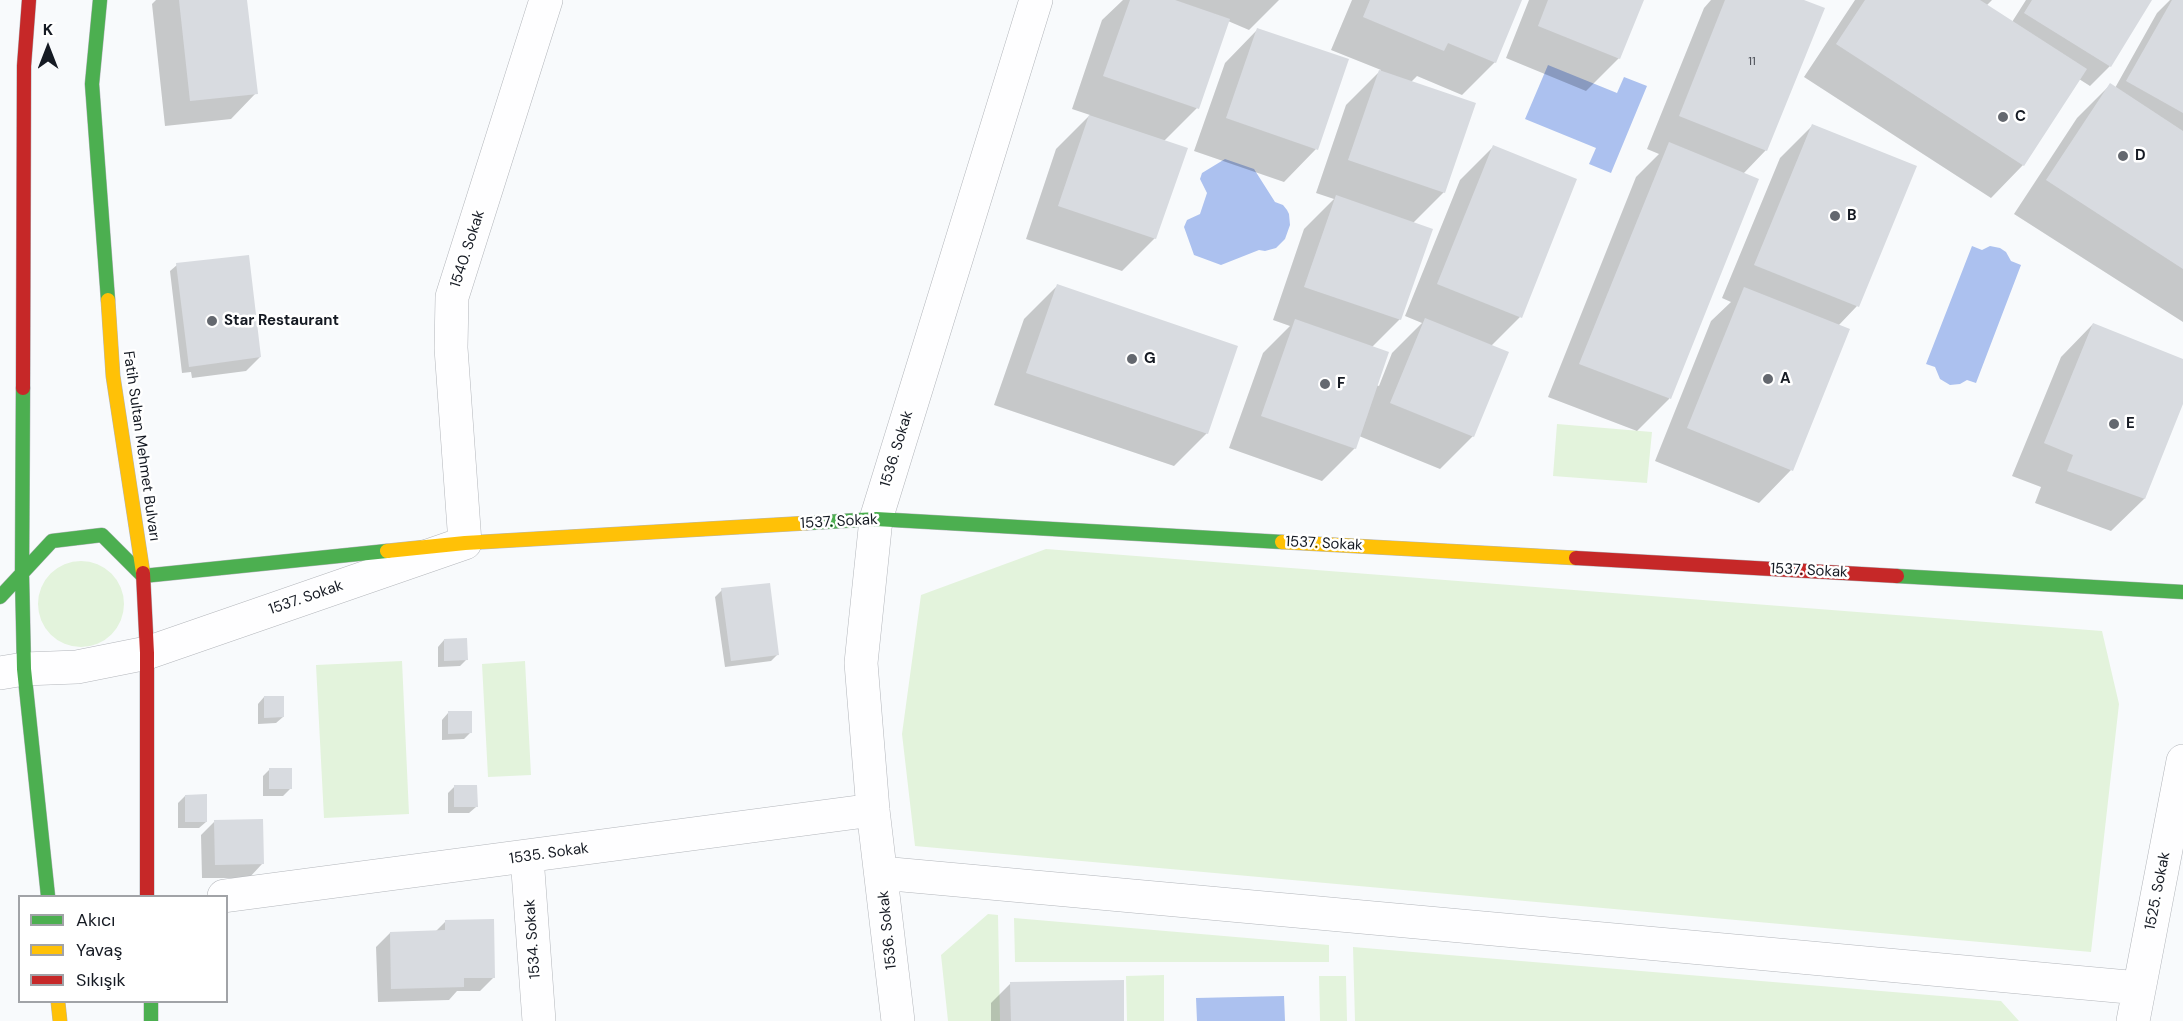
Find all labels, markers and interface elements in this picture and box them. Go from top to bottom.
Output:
north arrow [18,18,78,78]
text: K [43,19,53,40]
house number: 11 [1748,55,1756,69]
place label: C [2015,108,2026,126]
marker: C [1996,110,2010,124]
place label: D [2135,147,2146,165]
marker: D [2116,149,2130,163]
place label: B [1847,207,1857,225]
street label: 1540. Sokak [447,208,489,290]
marker: B [1828,209,1842,223]
place label: Star Restaurant [224,312,339,330]
marker: Star Restaurant [205,314,219,328]
street label: Fatih Sultan Mehmet Bulvarı [119,350,163,542]
place label: G [1144,350,1156,368]
marker: G [1125,352,1139,366]
place label: A [1780,370,1791,388]
marker: A [1761,372,1775,386]
place label: F [1337,375,1345,393]
marker: F [1318,377,1332,391]
street label: 1536. Sokak [877,408,917,490]
place label: E [2126,415,2135,433]
marker: E [2107,417,2121,431]
street label: 1537. Sokak [800,511,878,533]
street label: 1537. Sokak [1285,533,1363,555]
street label: 1537. Sokak [1770,560,1848,582]
street label: 1537. Sokak [267,577,345,619]
street label: 1535. Sokak [508,840,590,868]
street label: 1525. Sokak [2142,850,2174,932]
street label: 1536. Sokak [875,890,901,970]
legend [18,895,228,1003]
street label: 1534. Sokak [521,899,545,979]
text: Akıcı [76,908,115,932]
text: Yavaş [76,938,122,962]
text: Sıkışık [76,968,126,992]

